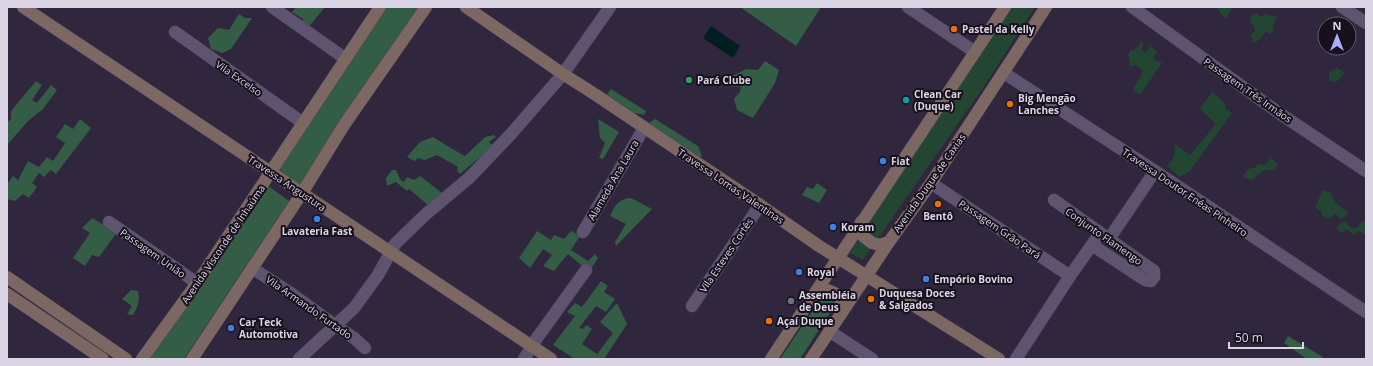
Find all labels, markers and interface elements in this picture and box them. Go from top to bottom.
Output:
north arrow [1317,16,1357,56]
text: N [1333,18,1341,33]
place label: Pastel da Kelly [962,22,1035,36]
marker: Pastel da Kelly [949,24,959,34]
street label: Passagem Três Irmãos [1201,54,1295,126]
street label: Vila Excelso [213,57,265,99]
place label: Pará Clube [697,73,751,87]
marker: Pará Clube [684,75,694,85]
place label: Clean Car (Duque) [914,87,962,113]
place label: Big Mengão Lanches [1018,91,1076,117]
marker: Clean Car (Duque) [901,95,911,105]
marker: Big Mengão Lanches [1005,99,1015,109]
street label: Avenida Duque de Caxias [889,130,969,235]
street label: Alameda Ana Laura [584,137,642,223]
street label: Travessa Lomas Valentinas [675,145,787,227]
street label: Travessa Doutor Enéas Pinheiro [1120,145,1250,239]
street label: Travessa Angustura [245,152,329,214]
place label: Fiat [891,154,911,168]
marker: Fiat [878,156,888,166]
street label: Avenida Visconde de Inhaúma [178,182,268,306]
street label: Passagem Grão Pará [956,196,1044,262]
marker: Bentô [933,199,943,209]
street label: Conjunto Flamengo [1063,204,1145,268]
place label: Bentô [923,209,953,223]
marker: Lavateria Fast [312,214,322,224]
street label: Vila Esteves Cortês [696,215,756,295]
place label: Koram [841,220,874,234]
marker: Koram [828,222,838,232]
place label: Lavateria Fast [282,224,353,238]
street label: Passagem União [117,225,189,281]
place label: Royal [807,265,835,279]
marker: Royal [794,267,804,277]
street label: Vila Armando Furtado [263,272,355,342]
place label: Empório Bovino [934,272,1013,286]
marker: Empório Bovino [921,274,931,284]
place label: Duquesa Doces & Salgados [879,286,955,312]
place label: Assembléia de Deus [799,288,856,314]
marker: Duquesa Doces & Salgados [866,294,876,304]
marker: Assembléia de Deus [786,296,796,306]
place label: Açaí Duque [777,314,834,328]
place label: Car Teck Automotiva [239,315,298,341]
marker: Açaí Duque [764,316,774,326]
marker: Car Teck Automotiva [226,323,236,333]
scale bar [1229,324,1303,350]
text: 50 m [1235,329,1263,346]

